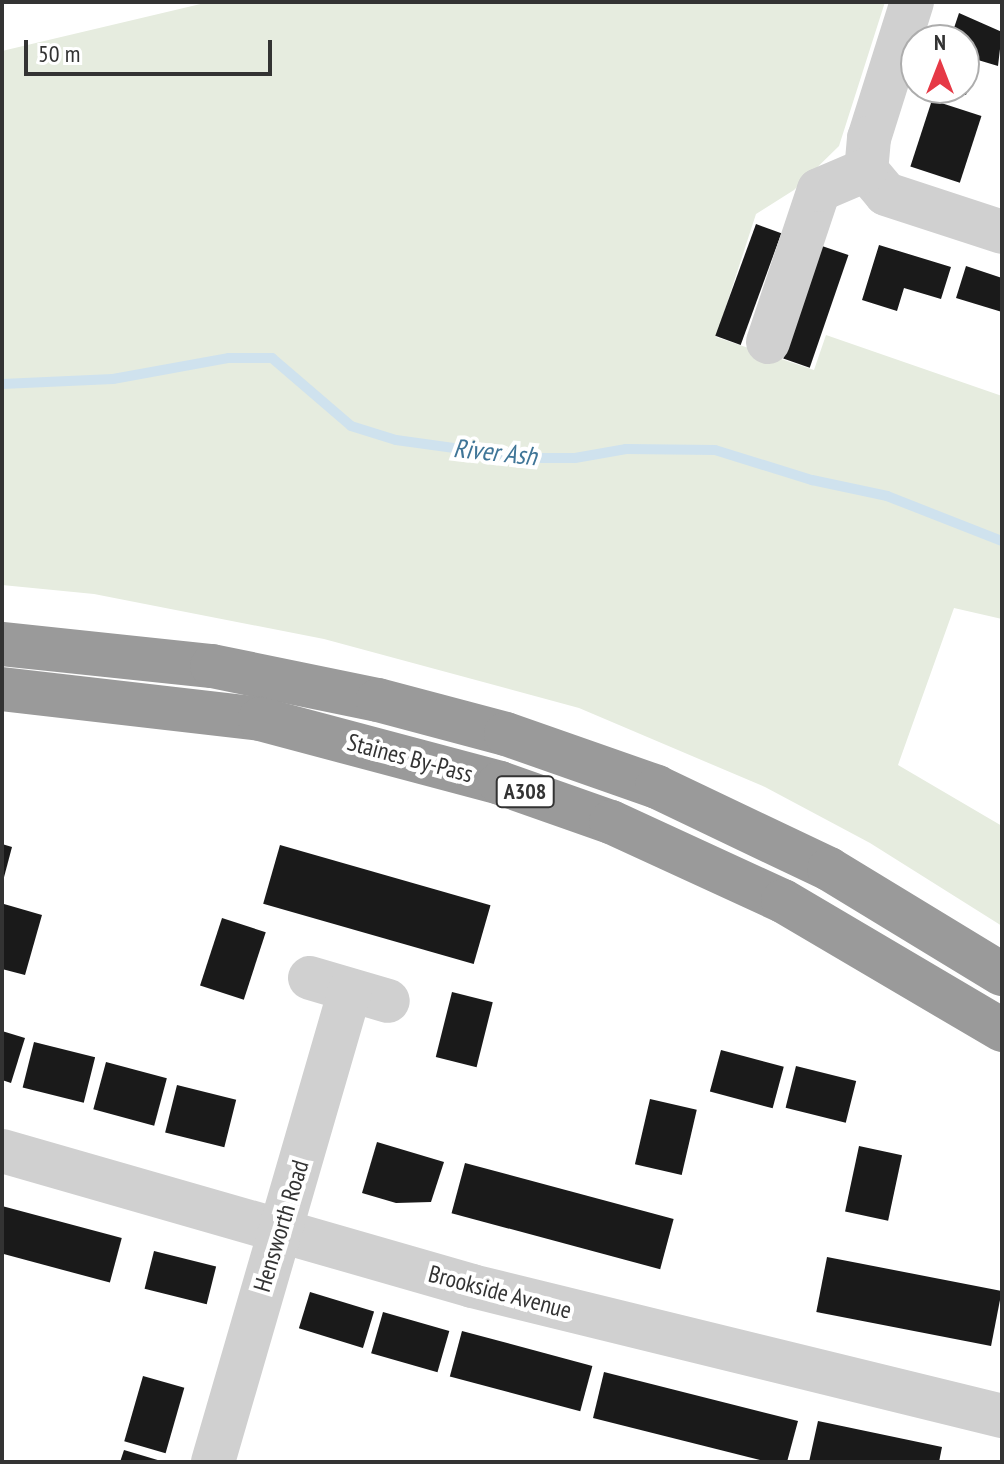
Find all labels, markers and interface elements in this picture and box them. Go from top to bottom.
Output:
scale bar [28,24,276,74]
north arrow [900,24,980,104]
text: N [934,28,946,56]
text: 50 m [38,38,80,69]
water label: River Ash [452,432,538,472]
street label: Staines By-Pass [344,727,476,789]
road number: A308 [495,774,555,810]
street label: Hensworth Road [247,1157,315,1295]
street label: Brookside Avenue [425,1259,575,1325]

